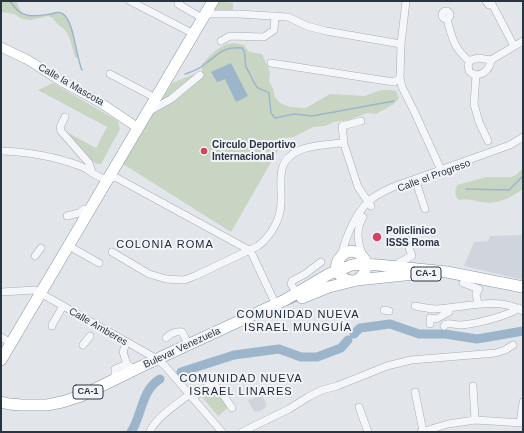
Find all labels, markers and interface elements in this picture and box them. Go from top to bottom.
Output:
street label: Calle la Mascota [36,61,106,109]
place label: Circulo Deportivo Internacional [212,139,296,162]
marker: Circulo Deportivo Internacional [199,146,209,156]
street label: Calle el Progreso [396,157,472,195]
place label: Policlinico ISSS Roma [386,225,439,248]
marker: Policlinico ISSS Roma [371,231,383,243]
district label: COLONIA ROMA [116,238,214,252]
road number: CA-1 [411,267,441,281]
street label: Calle Amberes [67,305,129,349]
district label: COMUNIDAD NUEVA ISRAEL MUNGUÍA [237,308,359,334]
street label: Bulevar Venezuela [142,325,222,371]
district label: COMUNIDAD NUEVA ISRAEL LINARES [180,372,302,398]
road number: CA-1 [73,385,103,399]

